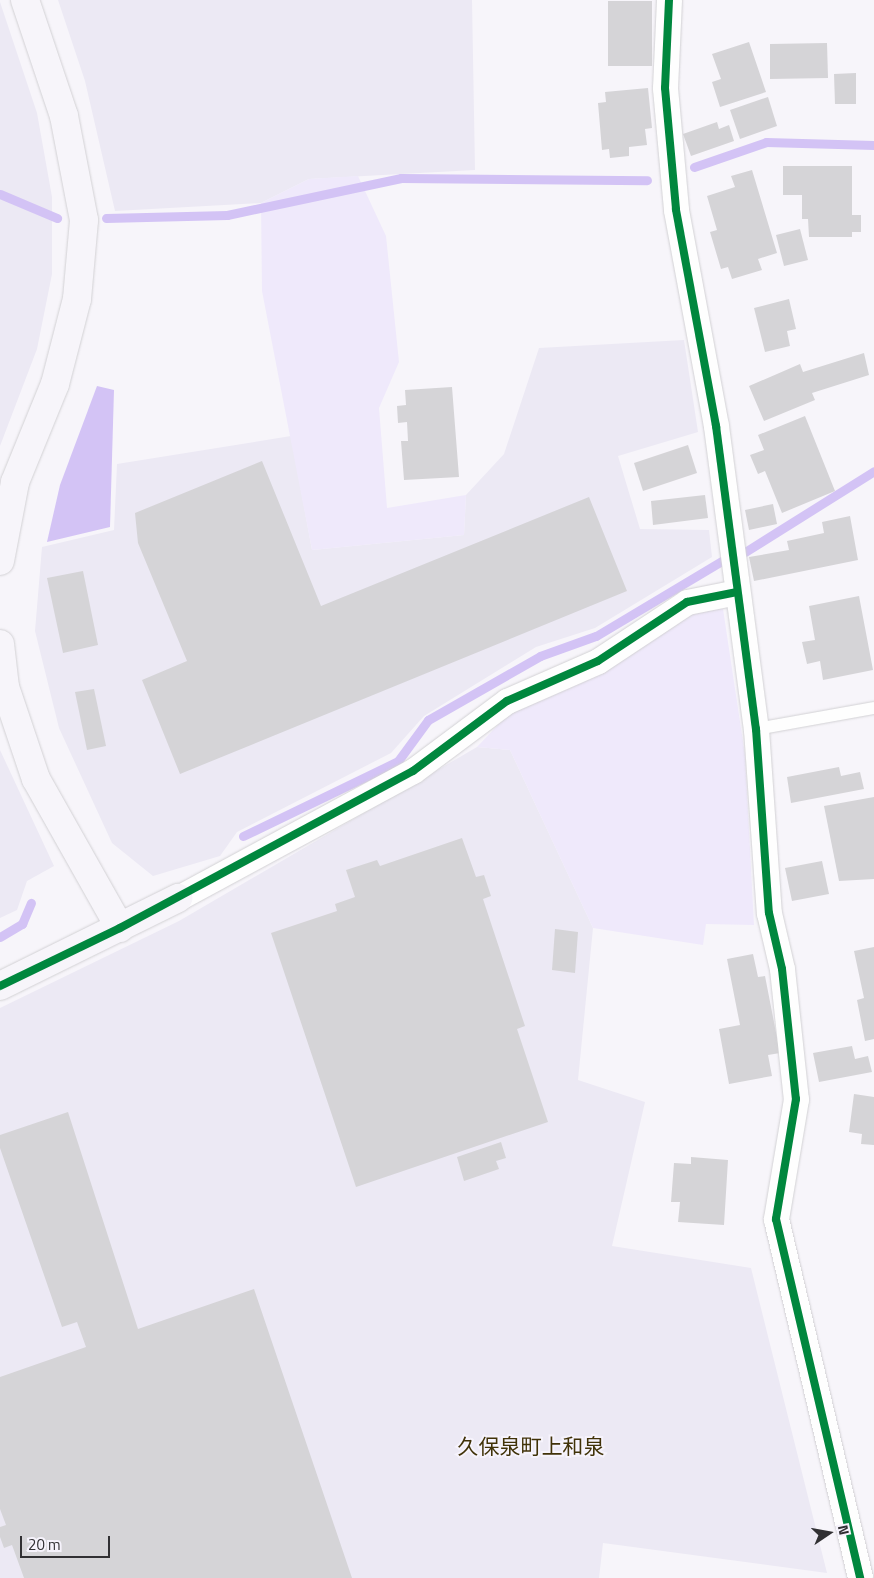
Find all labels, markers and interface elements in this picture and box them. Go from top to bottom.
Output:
district label: 久保泉町上和泉 [458,1433,604,1459]
north arrow [804,1508,854,1558]
text: N [833,1523,855,1537]
scale bar [22,1526,112,1558]
text: 20 m [28,1533,61,1556]

